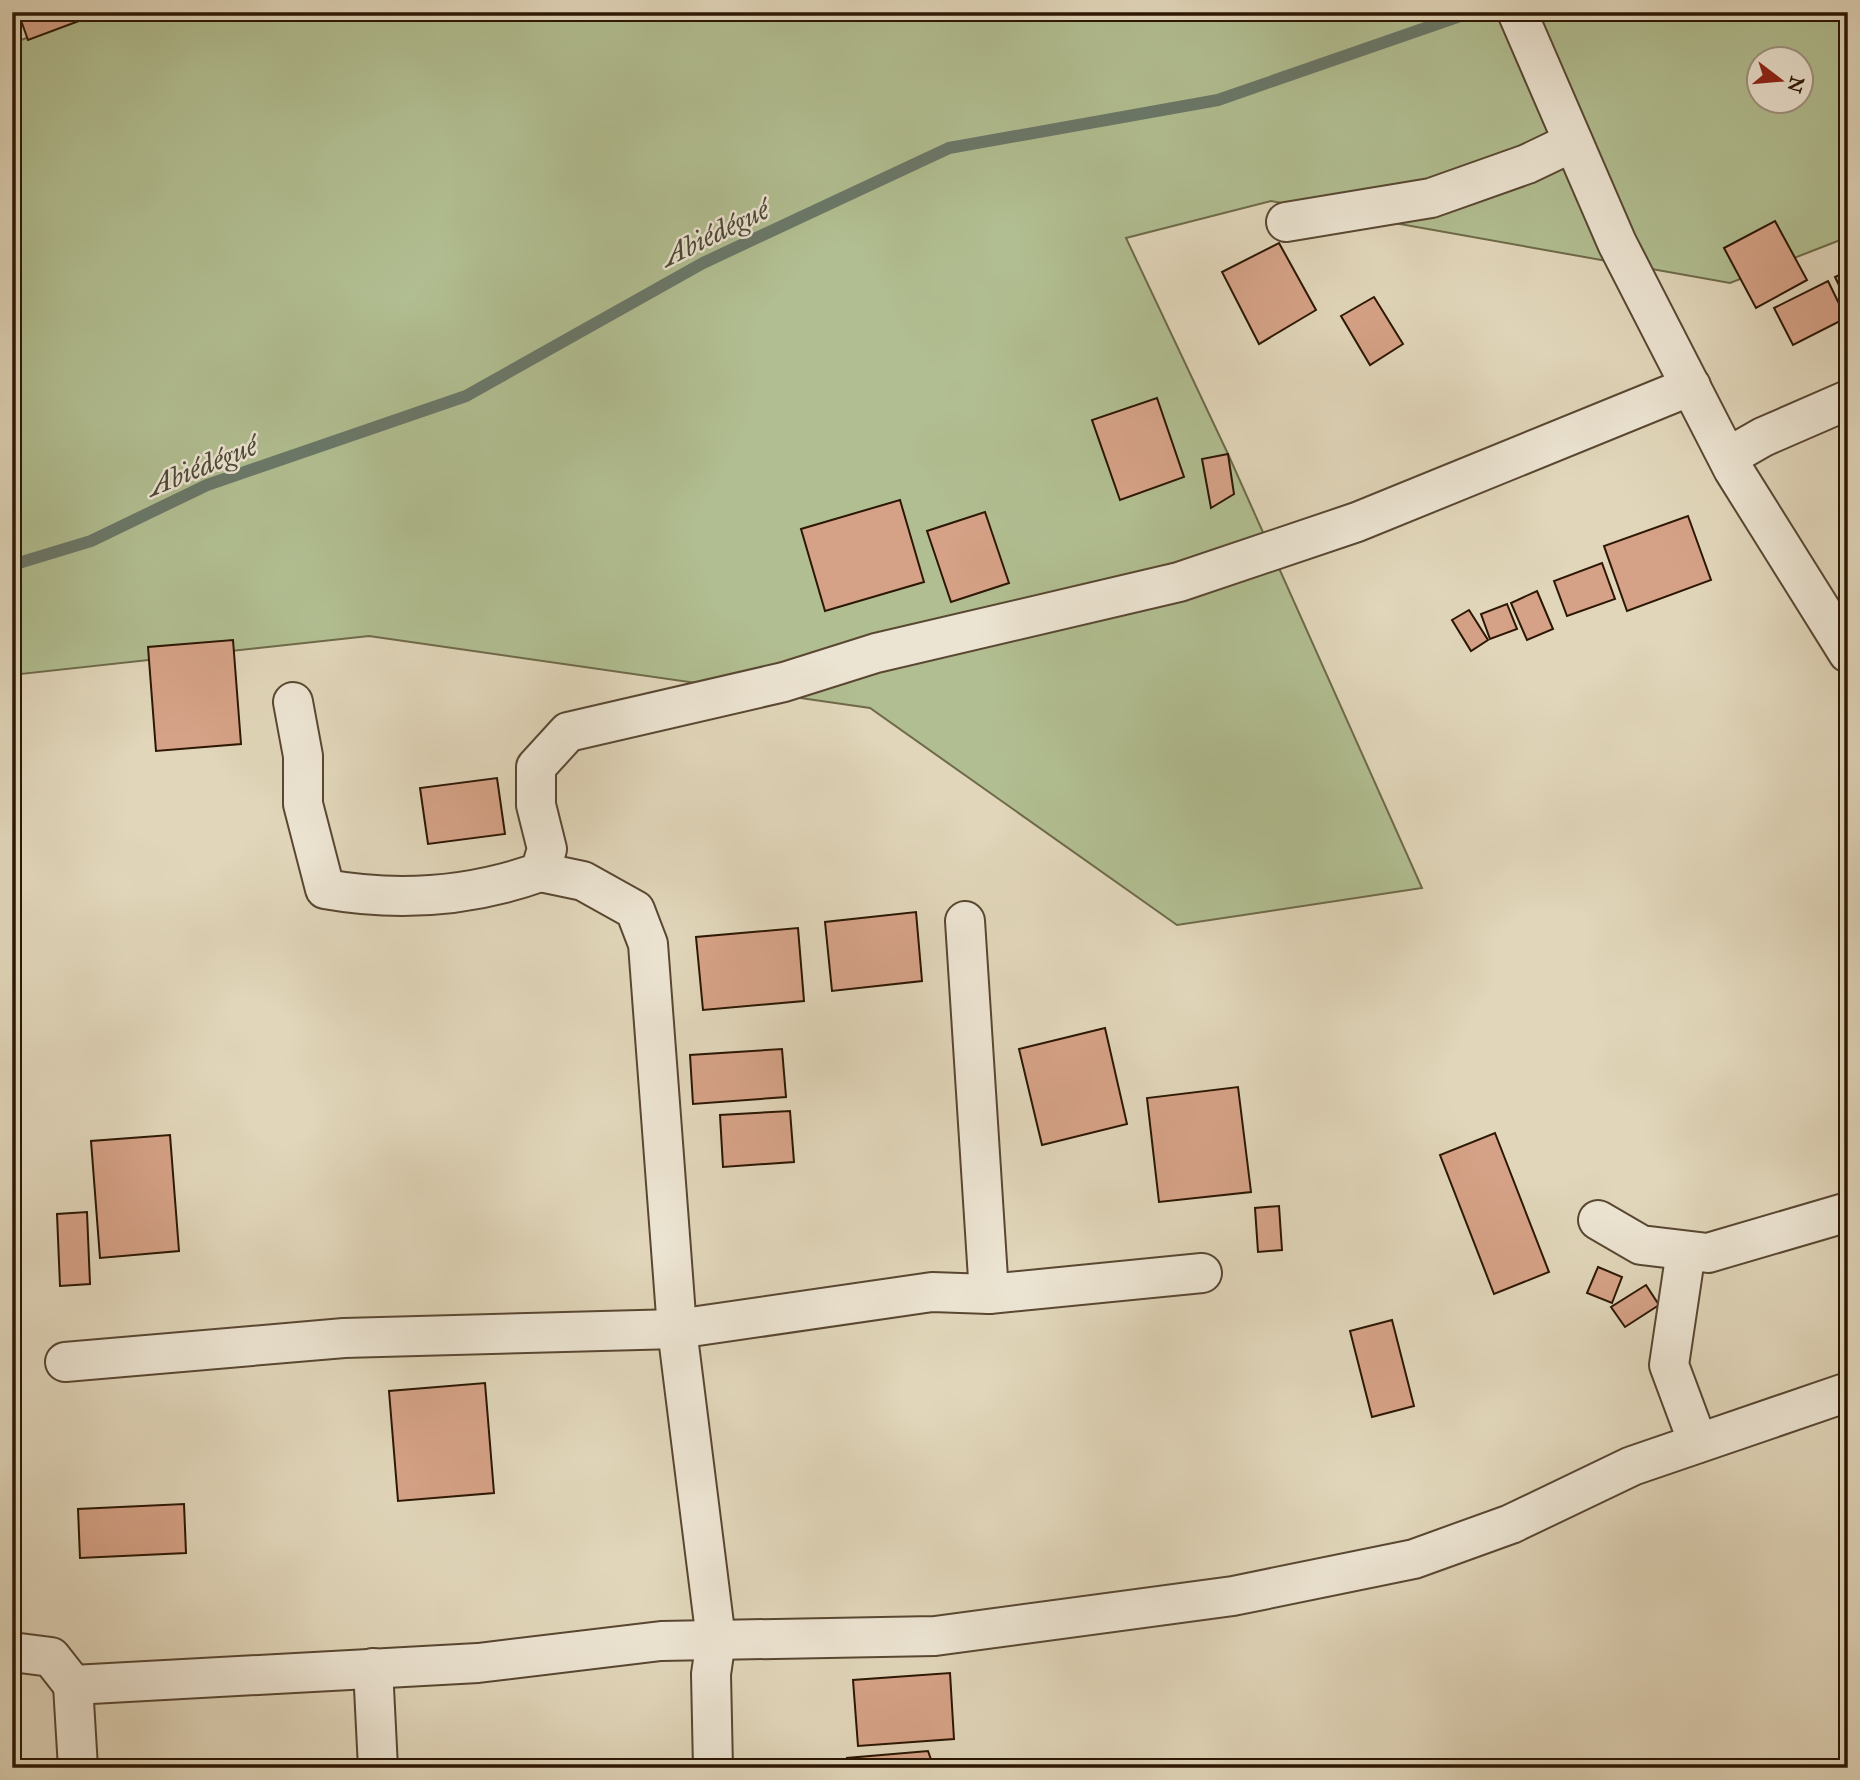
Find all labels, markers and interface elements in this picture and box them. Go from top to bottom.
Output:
north arrow [1744,46,1814,116]
text: N [1783,74,1809,95]
water label: Abiédégué [653,190,779,275]
water label: Abiédégué [139,426,266,505]

